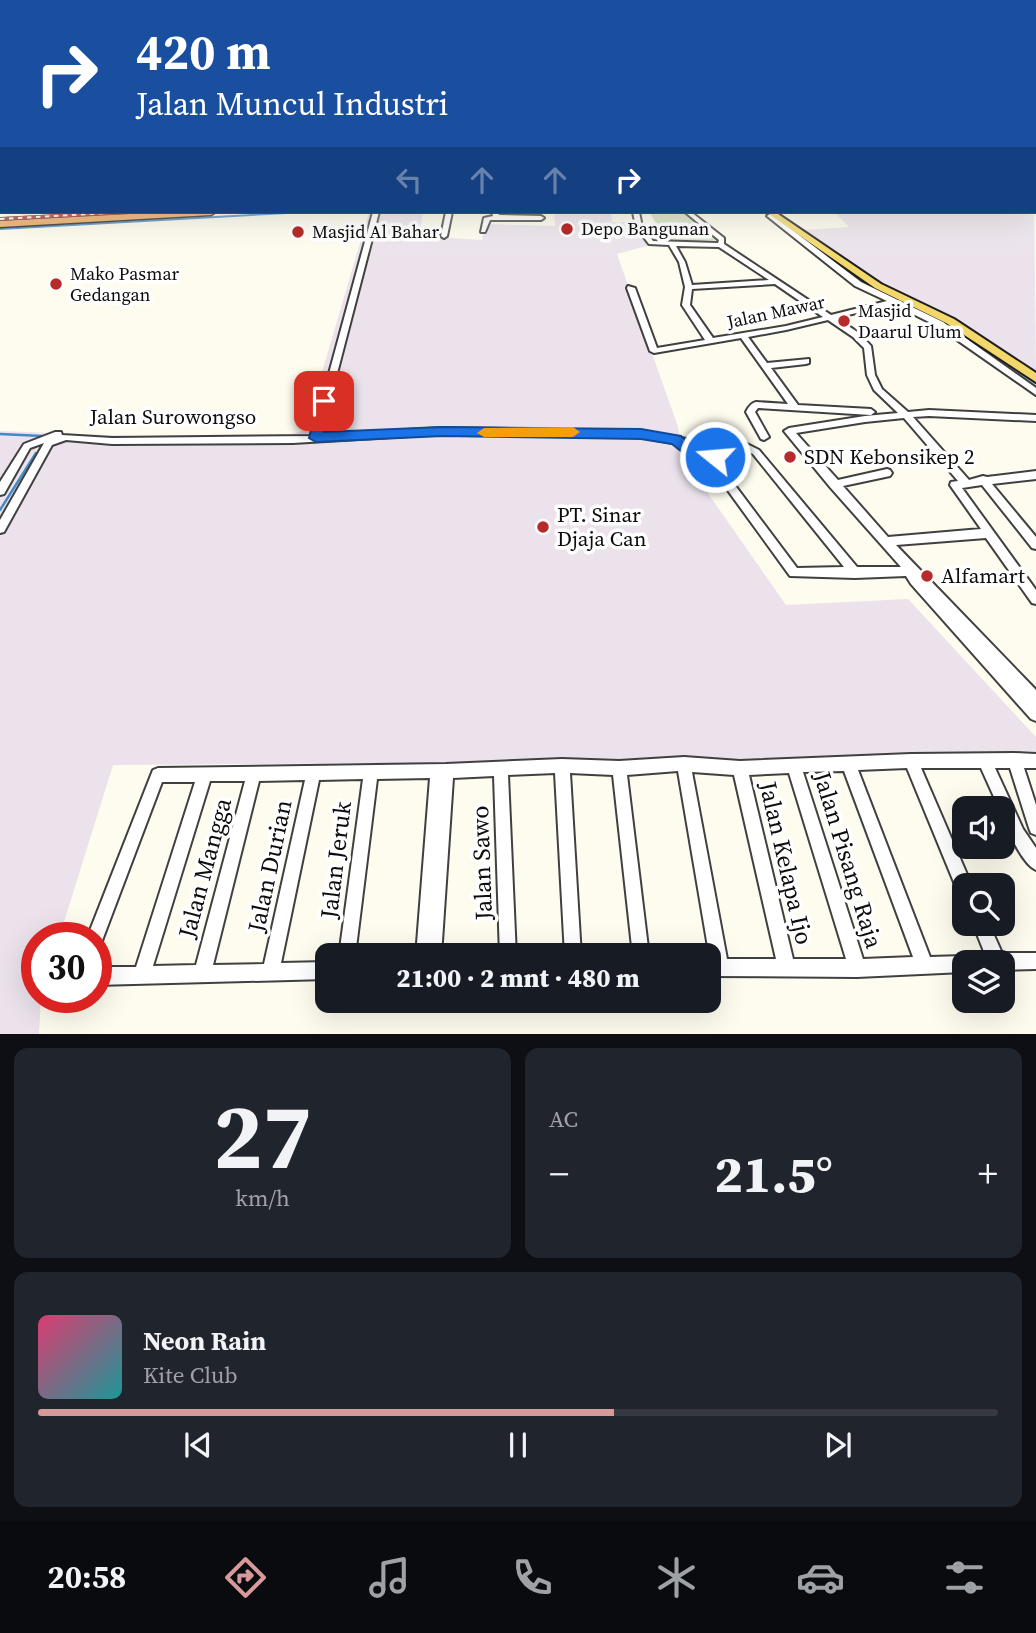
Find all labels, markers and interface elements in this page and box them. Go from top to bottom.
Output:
text: 420 m [136,18,271,85]
icon: right [21,28,112,119]
text: Jalan Muncul Industri [136,82,448,126]
icon: left [390,161,428,199]
icon: ahead [463,161,501,199]
icon: ahead [536,161,574,199]
icon: right [609,161,647,199]
place label: Depo Bangunan [581,216,709,241]
place label: Masjid Al Bahar [312,219,439,244]
marker: Depo Bangunan [559,221,575,237]
marker: Masjid Al Bahar [290,224,306,240]
place label: Mako Pasmar Gedangan [70,261,179,307]
marker: Mako Pasmar Gedangan [48,276,64,292]
street label: Jalan Mawar [724,289,828,334]
place label: Masjid Daarul Ulum [858,298,962,344]
marker: Masjid Daarul Ulum [836,313,852,329]
pin [294,371,354,431]
icon: arrive [305,382,343,420]
street label: Jalan Surowongso [89,402,256,431]
position arrow [678,420,752,494]
place label: SDN Kebonsikep 2 [804,442,974,471]
marker: SDN Kebonsikep 2 [782,449,798,465]
place label: PT. Sinar Djaja Can [557,500,647,553]
marker: PT. Sinar Djaja Can [535,519,551,535]
place label: Alfamart [941,561,1025,590]
marker: Alfamart [919,568,935,584]
street label: Jalan Pisang Raja [806,767,891,953]
street label: Jalan Kelapa Ijo [751,777,821,948]
street label: Jalan Mangga [170,793,239,943]
map controls [952,796,1015,1013]
button: sound [952,796,1015,859]
street label: Jalan Durian [239,797,300,936]
street label: Jalan Jeruk [312,799,359,921]
street label: Jalan Sawo [463,805,500,922]
button: search [952,873,1015,936]
speed limit sign: 30 [21,922,112,1013]
button: layers [952,950,1015,1013]
text: 21:00 · 2 mnt · 480 m [396,960,640,996]
text: 27 [213,1074,312,1198]
text: AC [549,1103,578,1135]
text: 21.5° [714,1138,833,1209]
text: − [549,1148,569,1200]
text: + [978,1148,998,1200]
text: km/h [235,1182,290,1214]
text: Neon Rain [143,1323,266,1359]
text: Kite Club [143,1359,238,1391]
icon: previous [179,1426,217,1464]
icon: pause [499,1426,537,1464]
icon: next [819,1426,857,1464]
icon: directions [221,1553,270,1602]
icon: music [365,1553,414,1602]
icon: phone [508,1553,557,1602]
icon: climate [652,1553,701,1602]
icon: car [796,1553,845,1602]
icon: filters [940,1553,989,1602]
text: 20:58 [47,1555,126,1599]

